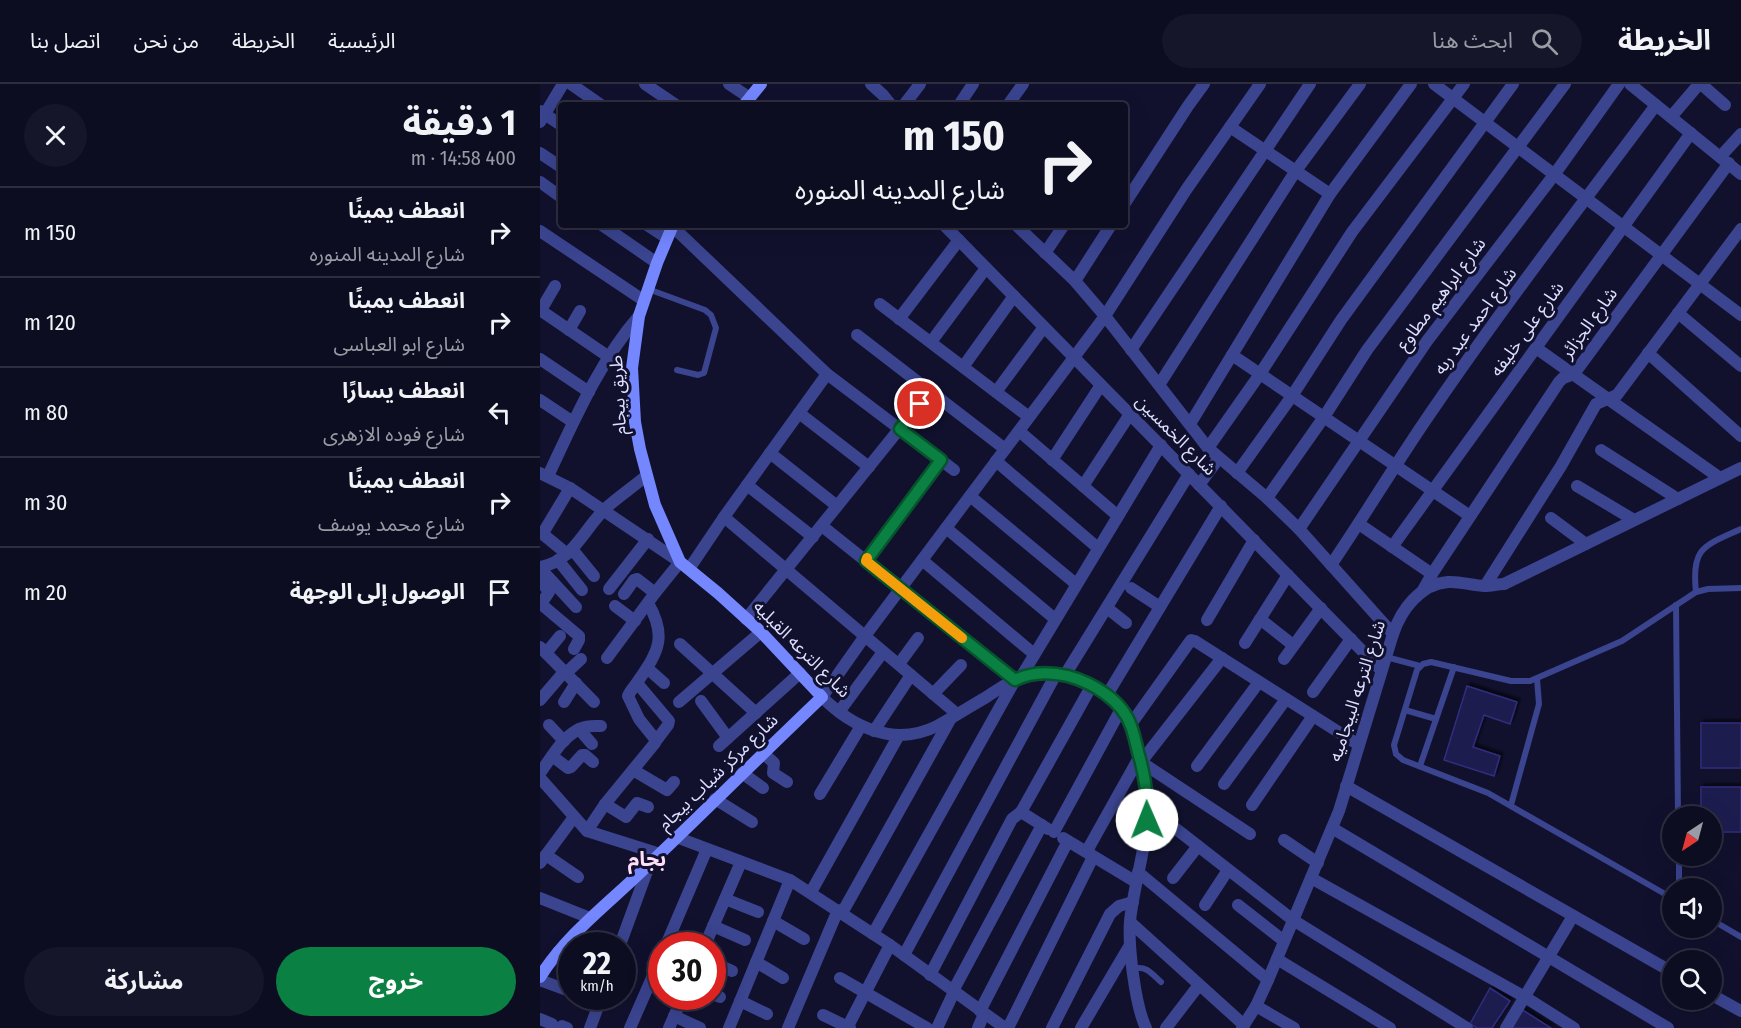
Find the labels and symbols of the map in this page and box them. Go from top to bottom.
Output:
street label: شارع ابراهيم مطاوع [1391,233,1493,357]
street label: شارع احمد عبد ربه [1429,263,1524,381]
street label: شارع على خليفه [1485,277,1571,382]
street label: شارع الجزائر [1555,283,1625,365]
street label: طريق بيجام [605,354,634,435]
pin [894,378,945,429]
street label: شارع الخمسين [1129,390,1221,482]
street label: شارع الترعه القبليه [747,596,855,704]
street label: شارع الترعه البيجاميه [1324,618,1393,765]
street label: شارع مركز شباب بيجام [653,709,785,837]
position arrow [1115,788,1179,852]
north arrow [1662,806,1722,866]
district label: بجام [628,846,666,875]
speed limit sign: 30 [648,932,726,1010]

